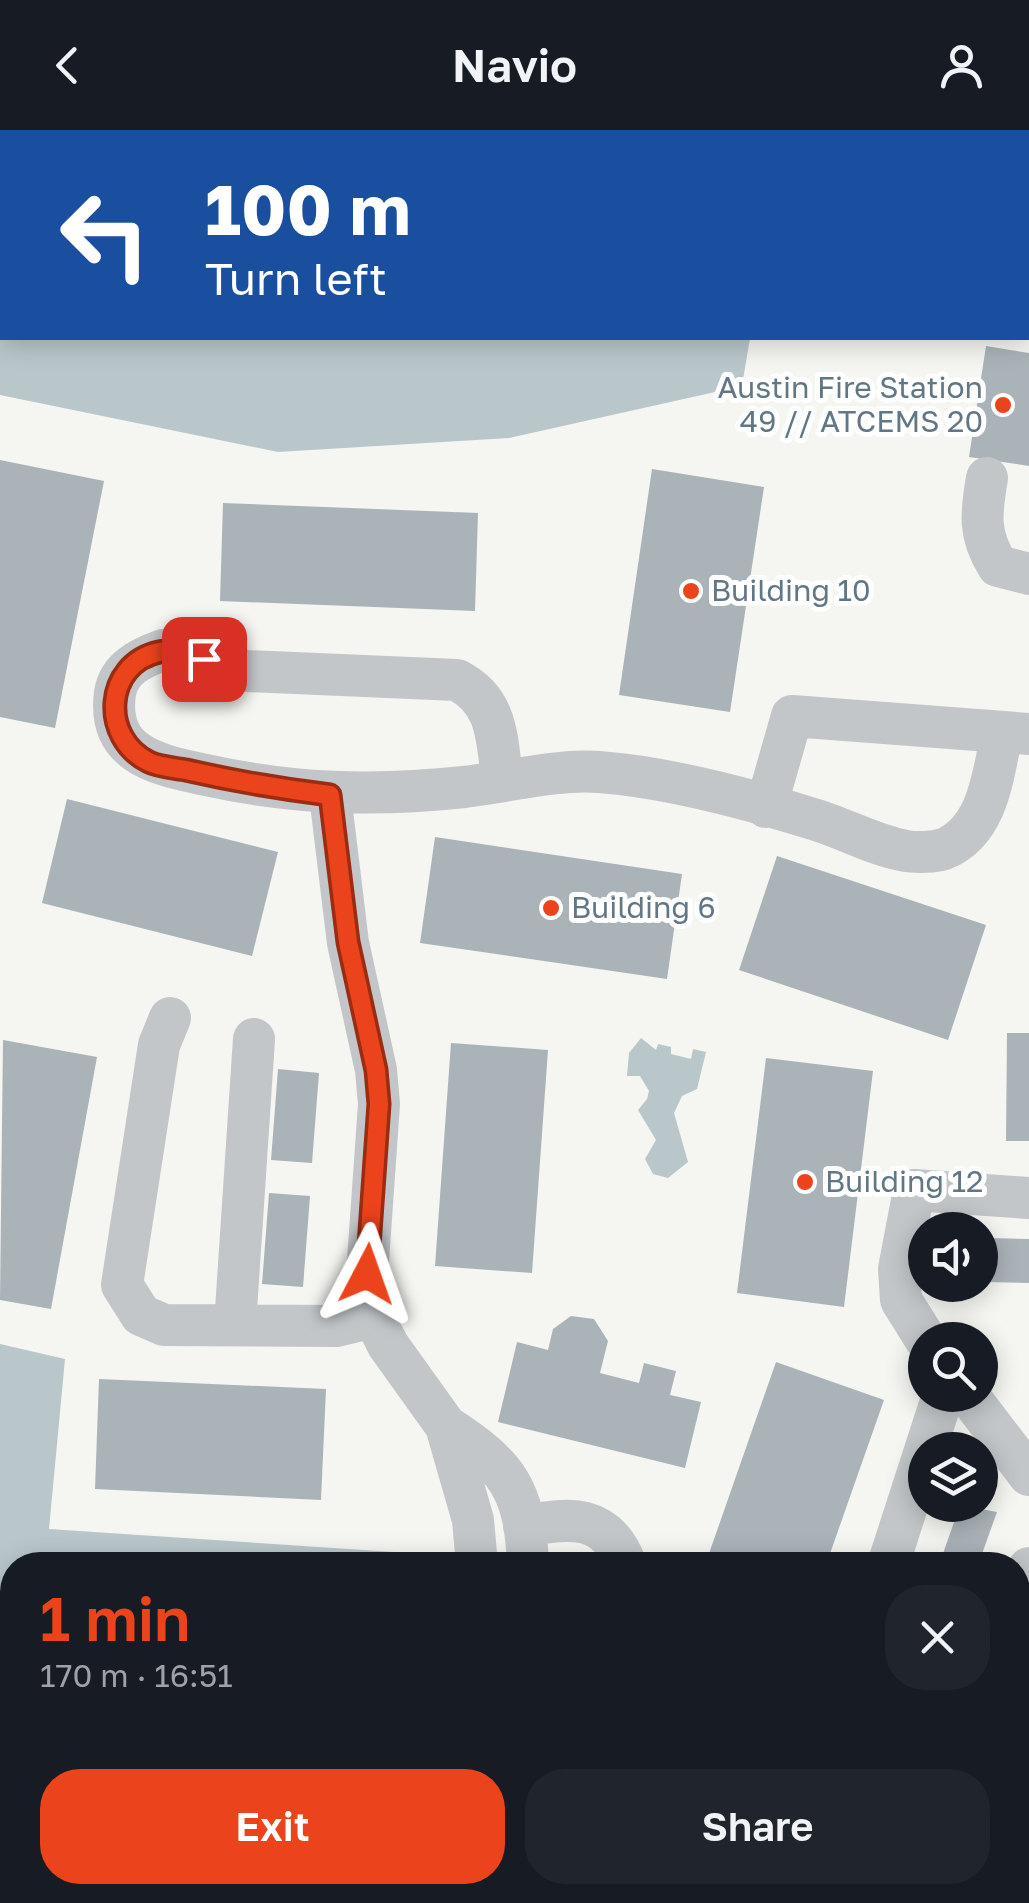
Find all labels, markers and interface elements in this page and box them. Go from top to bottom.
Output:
icon: back [40,38,95,93]
text: Navio [452,38,577,92]
icon: person [934,38,989,93]
text: 100 m [205,166,411,250]
icon: left [40,170,170,300]
text: Turn left [205,251,387,305]
place label: Austin Fire Station 49 // ATCEMS 20 [718,369,983,439]
marker: Austin Fire Station 49 // ATCEMS 20 [992,394,1014,416]
place label: Building 10 [711,572,871,608]
marker: Building 10 [680,580,702,602]
pin [162,617,247,702]
icon: arrive [177,632,232,687]
place label: Building 6 [571,889,716,925]
marker: Building 6 [540,897,562,919]
place label: Building 12 [825,1163,983,1199]
marker: Building 12 [794,1171,816,1193]
map controls [908,1212,998,1522]
button: sound [908,1212,998,1302]
position arrow [315,1222,419,1326]
button: search [908,1322,998,1412]
button: layers [908,1432,998,1522]
text: 1 min [40,1582,190,1654]
button: close [885,1585,990,1690]
text: 170 m · 16:51 [40,1656,233,1694]
button: Exit [40,1769,505,1884]
button: Share [525,1769,990,1884]

